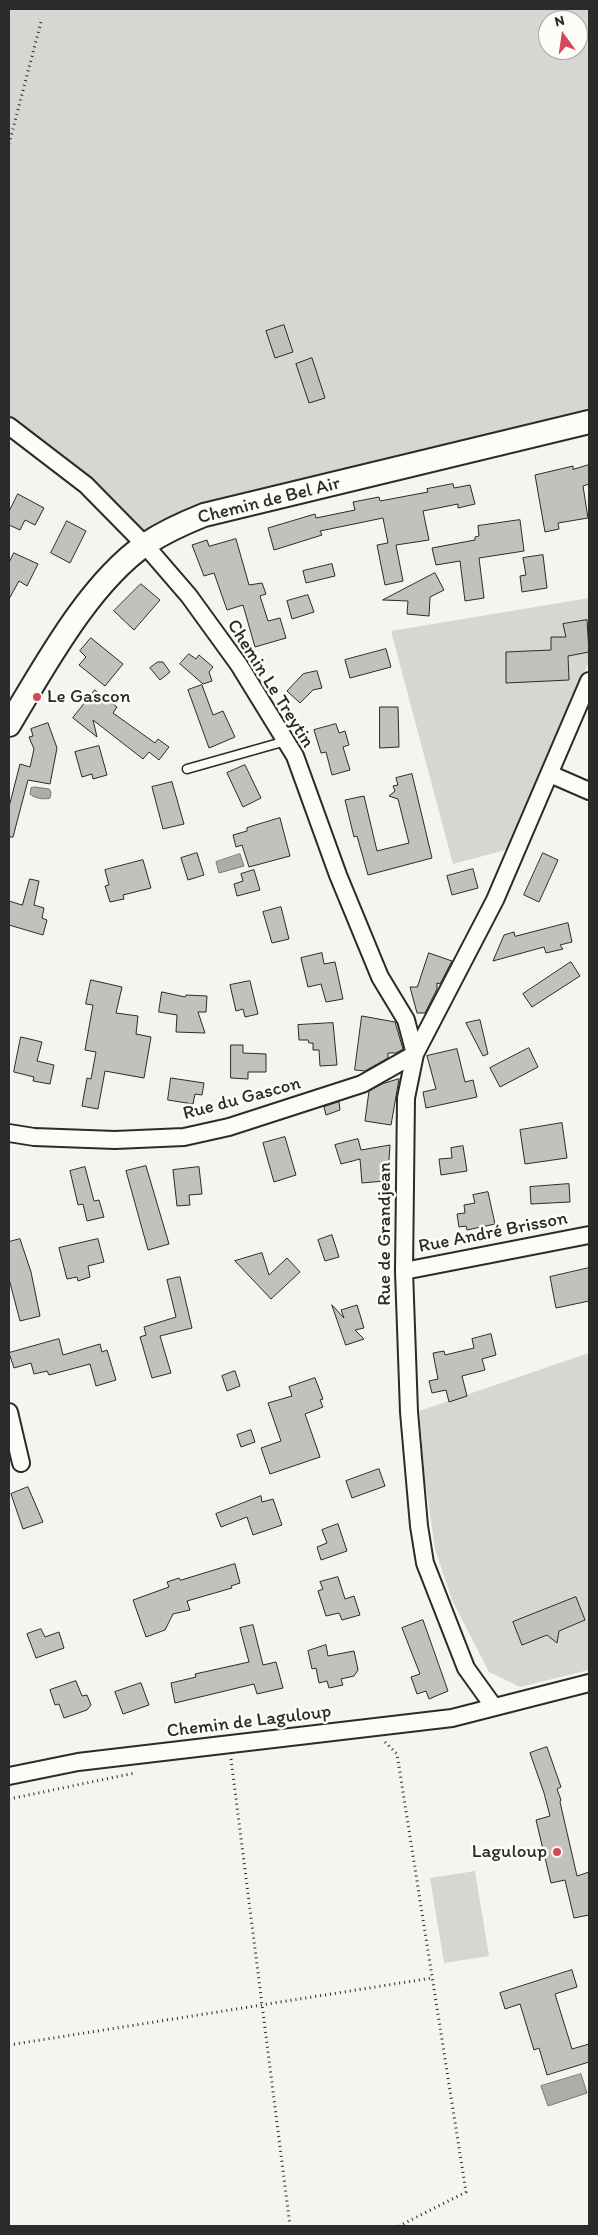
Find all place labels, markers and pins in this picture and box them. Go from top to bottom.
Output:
place label: Le Gascon [47,686,130,708]
marker: Le Gascon [31,691,43,703]
place label: Laguloup [472,1841,547,1863]
marker: Laguloup [551,1846,563,1858]

